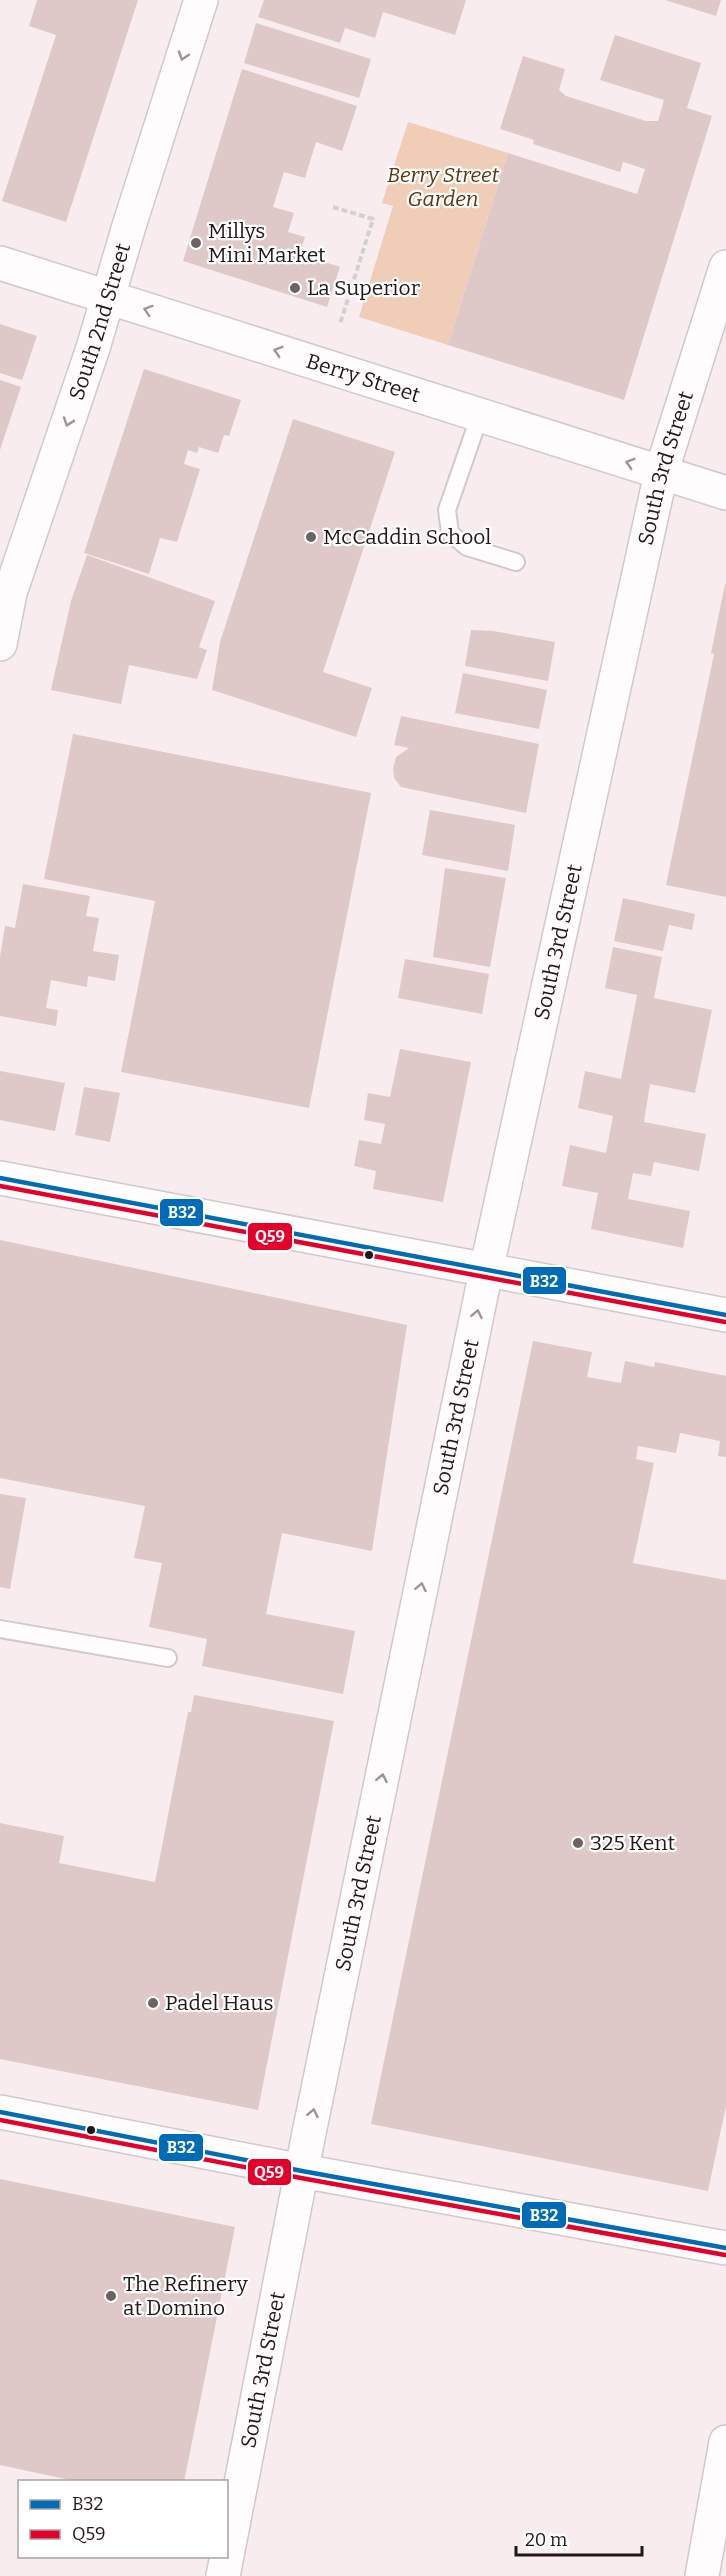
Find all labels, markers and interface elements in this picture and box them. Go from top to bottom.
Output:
one-way arrow [178,50,190,61]
park label: Berry Street Garden [387,162,500,212]
place label: Millys Mini Market [208,218,326,268]
marker: Millys Mini Market [189,236,203,250]
street label: South 2nd Street [63,240,136,403]
place label: La Superior [307,275,420,301]
marker: La Superior [288,281,302,295]
one-way arrow [143,305,154,317]
one-way arrow [273,346,284,358]
street label: Berry Street [303,348,424,408]
street label: South 3rd Street [633,388,699,548]
one-way arrow [63,416,75,427]
one-way arrow [625,458,636,470]
place label: McCaddin School [323,524,491,550]
marker: McCaddin School [304,530,318,544]
street label: South 3rd Street [528,862,588,1022]
line badge: B32 [159,1198,204,1227]
text: B32 [168,1203,196,1222]
line badge: Q59 [247,1222,293,1251]
text: Q59 [255,1227,285,1246]
unlabelled marker [363,1249,375,1261]
line badge: B32 [522,1266,567,1295]
text: B32 [530,1272,558,1291]
one-way arrow [470,1309,483,1319]
street label: South 3rd Street [427,1337,485,1497]
one-way arrow [414,1582,427,1592]
one-way arrow [374,1773,387,1783]
street label: South 3rd Street [330,1813,387,1974]
place label: 325 Kent [590,1830,676,1856]
marker: 325 Kent [571,1836,585,1850]
place label: Padel Haus [165,1990,274,2016]
marker: Padel Haus [146,1996,160,2010]
one-way arrow [306,2108,319,2118]
unlabelled marker [85,2124,97,2136]
line badge: B32 [158,2133,204,2162]
text: B32 [167,2138,195,2157]
line badge: Q59 [247,2158,292,2186]
text: Q59 [254,2163,284,2182]
line badge: B32 [521,2201,567,2229]
text: B32 [530,2206,558,2225]
place label: The Refinery at Domino [123,2271,249,2321]
marker: The Refinery at Domino [104,2289,118,2303]
street label: South 3rd Street [235,2289,291,2450]
legend [18,2480,228,2558]
text: B32 [72,2493,103,2515]
scale bar [516,2519,642,2557]
text: Q59 [72,2523,106,2545]
text: 20 m [525,2529,567,2551]

